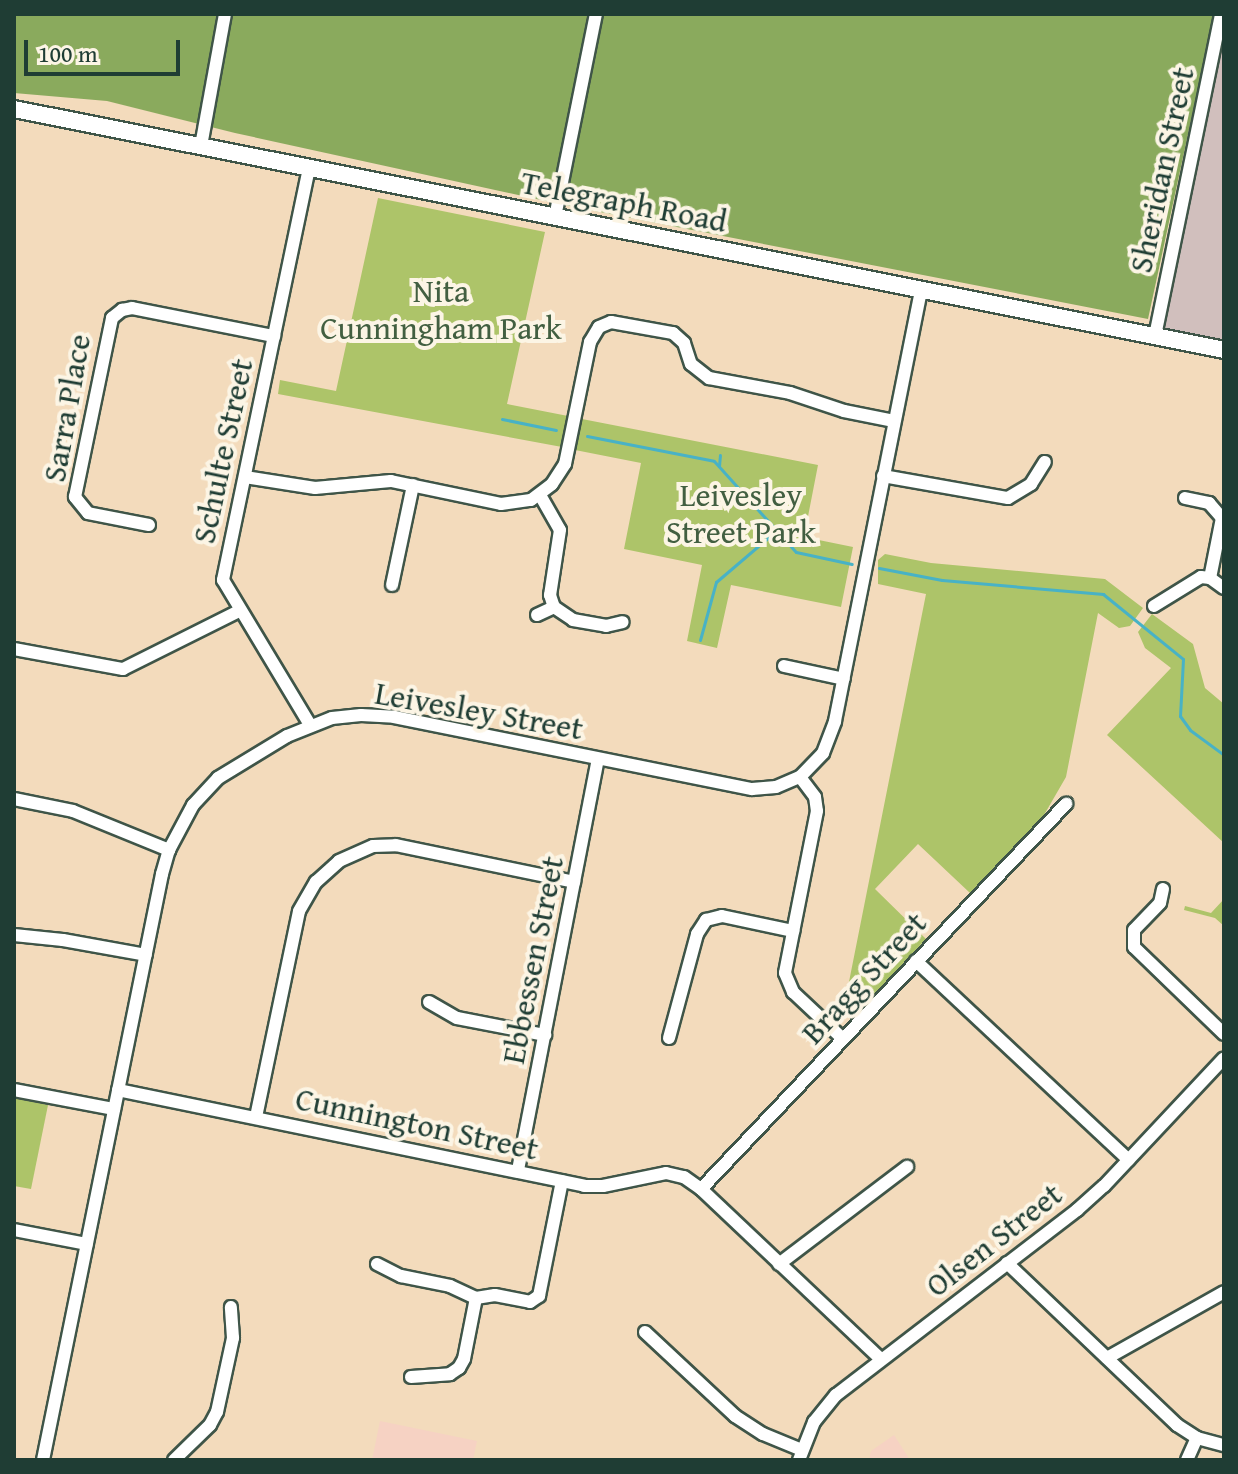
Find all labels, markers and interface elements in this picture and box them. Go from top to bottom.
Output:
scale bar [28,24,184,74]
text: 100 m [38,36,98,71]
street label: Sheridan Street [1121,64,1203,276]
street label: Telegraph Road [518,163,730,241]
park label: Nita Cunningham Park [320,273,562,348]
street label: Sarra Place [35,331,99,485]
street label: Schulte Street [185,355,261,547]
park label: Leivesley Street Park [666,477,816,552]
street label: Leivesley Street [372,674,586,748]
street label: Ebbessen Street [494,853,572,1067]
street label: Bragg Street [793,904,935,1052]
street label: Cunnington Street [292,1080,542,1168]
street label: Olsen Street [918,1175,1070,1305]

